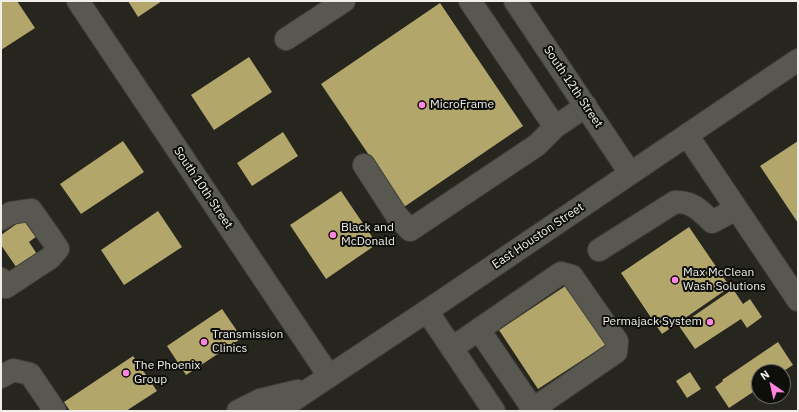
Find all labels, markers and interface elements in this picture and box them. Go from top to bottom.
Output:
street label: South 12th Street [540,43,606,131]
place label: MicroFrame [430,98,494,112]
marker: MicroFrame [417,100,427,110]
street label: South 10th Street [170,144,236,232]
street label: East Houston Street [489,200,587,272]
place label: Black and McDonald [341,221,395,249]
marker: Black and McDonald [328,230,338,240]
place label: Max McClean Wash Solutions [683,266,766,294]
marker: Max McClean Wash Solutions [670,275,680,285]
place label: Permajack System [603,315,702,329]
marker: Permajack System [705,317,715,327]
place label: Transmission Clinics [212,328,283,356]
marker: Transmission Clinics [199,337,209,347]
place label: The Phoenix Group [134,359,200,387]
north arrow [751,364,791,404]
text: N [758,367,772,383]
marker: The Phoenix Group [121,368,131,378]

